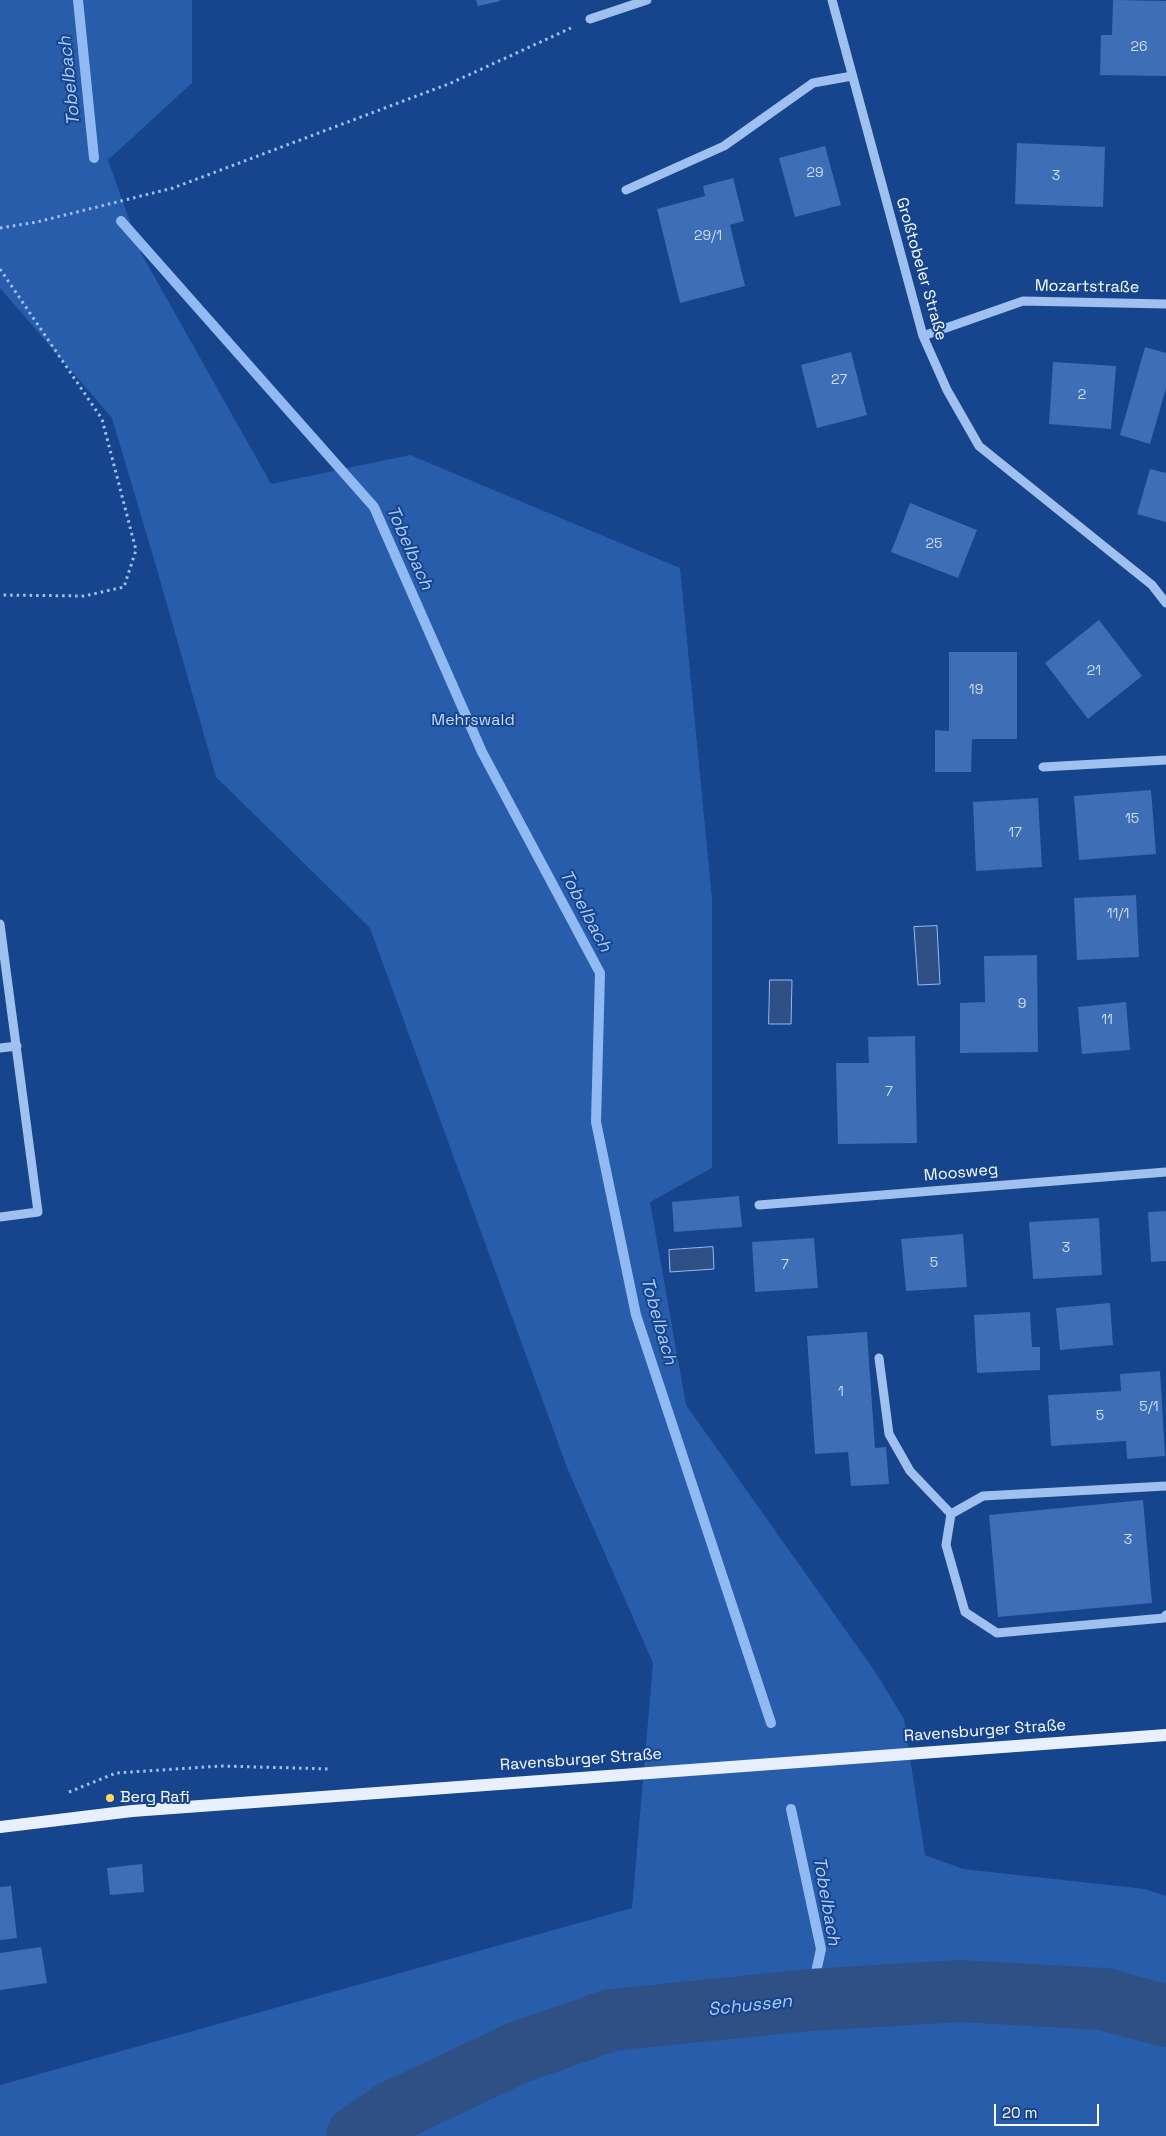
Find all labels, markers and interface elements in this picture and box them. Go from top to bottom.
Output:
water label: Tobelbach [55,35,85,127]
house number: 26 [1130,39,1148,55]
house number: 29 [807,165,823,181]
house number: 3 [1052,168,1060,184]
street label: Großtobeler Straße [891,195,951,343]
house number: 29/1 [694,228,722,244]
street label: Mozartstraße [1035,276,1139,298]
house number: 27 [831,372,847,388]
house number: 2 [1078,387,1086,403]
water label: Tobelbach [381,502,437,594]
house number: 25 [926,536,942,552]
house number: 21 [1087,663,1101,679]
house number: 19 [969,682,983,698]
park label: Mehrswald [431,711,515,731]
house number: 15 [1125,811,1139,827]
house number: 17 [1008,825,1022,841]
water label: Tobelbach [554,866,616,956]
house number: 11/1 [1107,906,1129,922]
house number: 9 [1018,996,1026,1012]
house number: 11 [1101,1012,1113,1028]
house number: 7 [885,1084,893,1100]
street label: Moosweg [923,1160,999,1186]
house number: 3 [1062,1240,1070,1256]
house number: 5 [930,1255,938,1271]
house number: 7 [781,1257,789,1273]
water label: Tobelbach [635,1275,681,1367]
house number: 1 [838,1384,844,1400]
house number: 5/1 [1139,1399,1159,1415]
house number: 5 [1096,1408,1104,1424]
house number: 3 [1124,1532,1132,1548]
street label: Ravensburger Straße [903,1716,1067,1746]
street label: Ravensburger Straße [499,1745,663,1775]
place label: Berg Rafi [120,1788,190,1808]
marker: Berg Rafi [104,1792,116,1804]
water label: Tobelbach [808,1855,844,1947]
water label: Schussen [707,1991,793,2021]
scale bar [996,2094,1101,2126]
text: 20 m [1002,2103,1037,2122]

